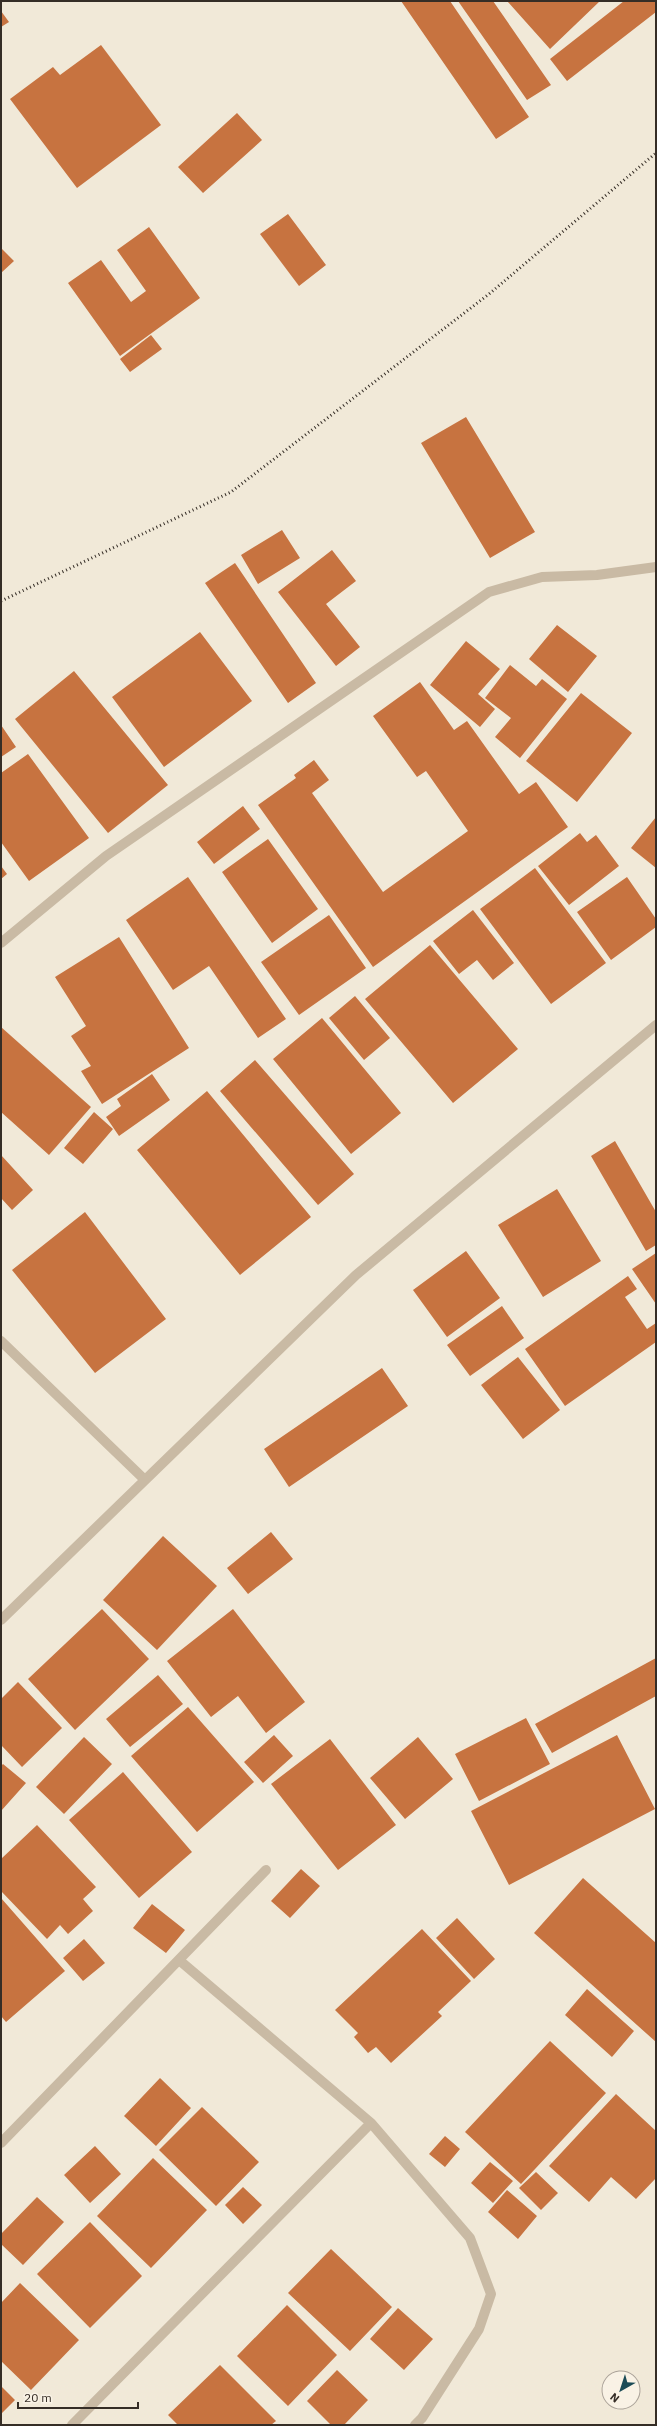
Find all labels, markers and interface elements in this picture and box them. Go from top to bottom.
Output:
north arrow [601,2370,641,2410]
scale bar [18,2384,138,2410]
text: 20 m [24,2390,52,2405]
text: N [607,2390,622,2406]

